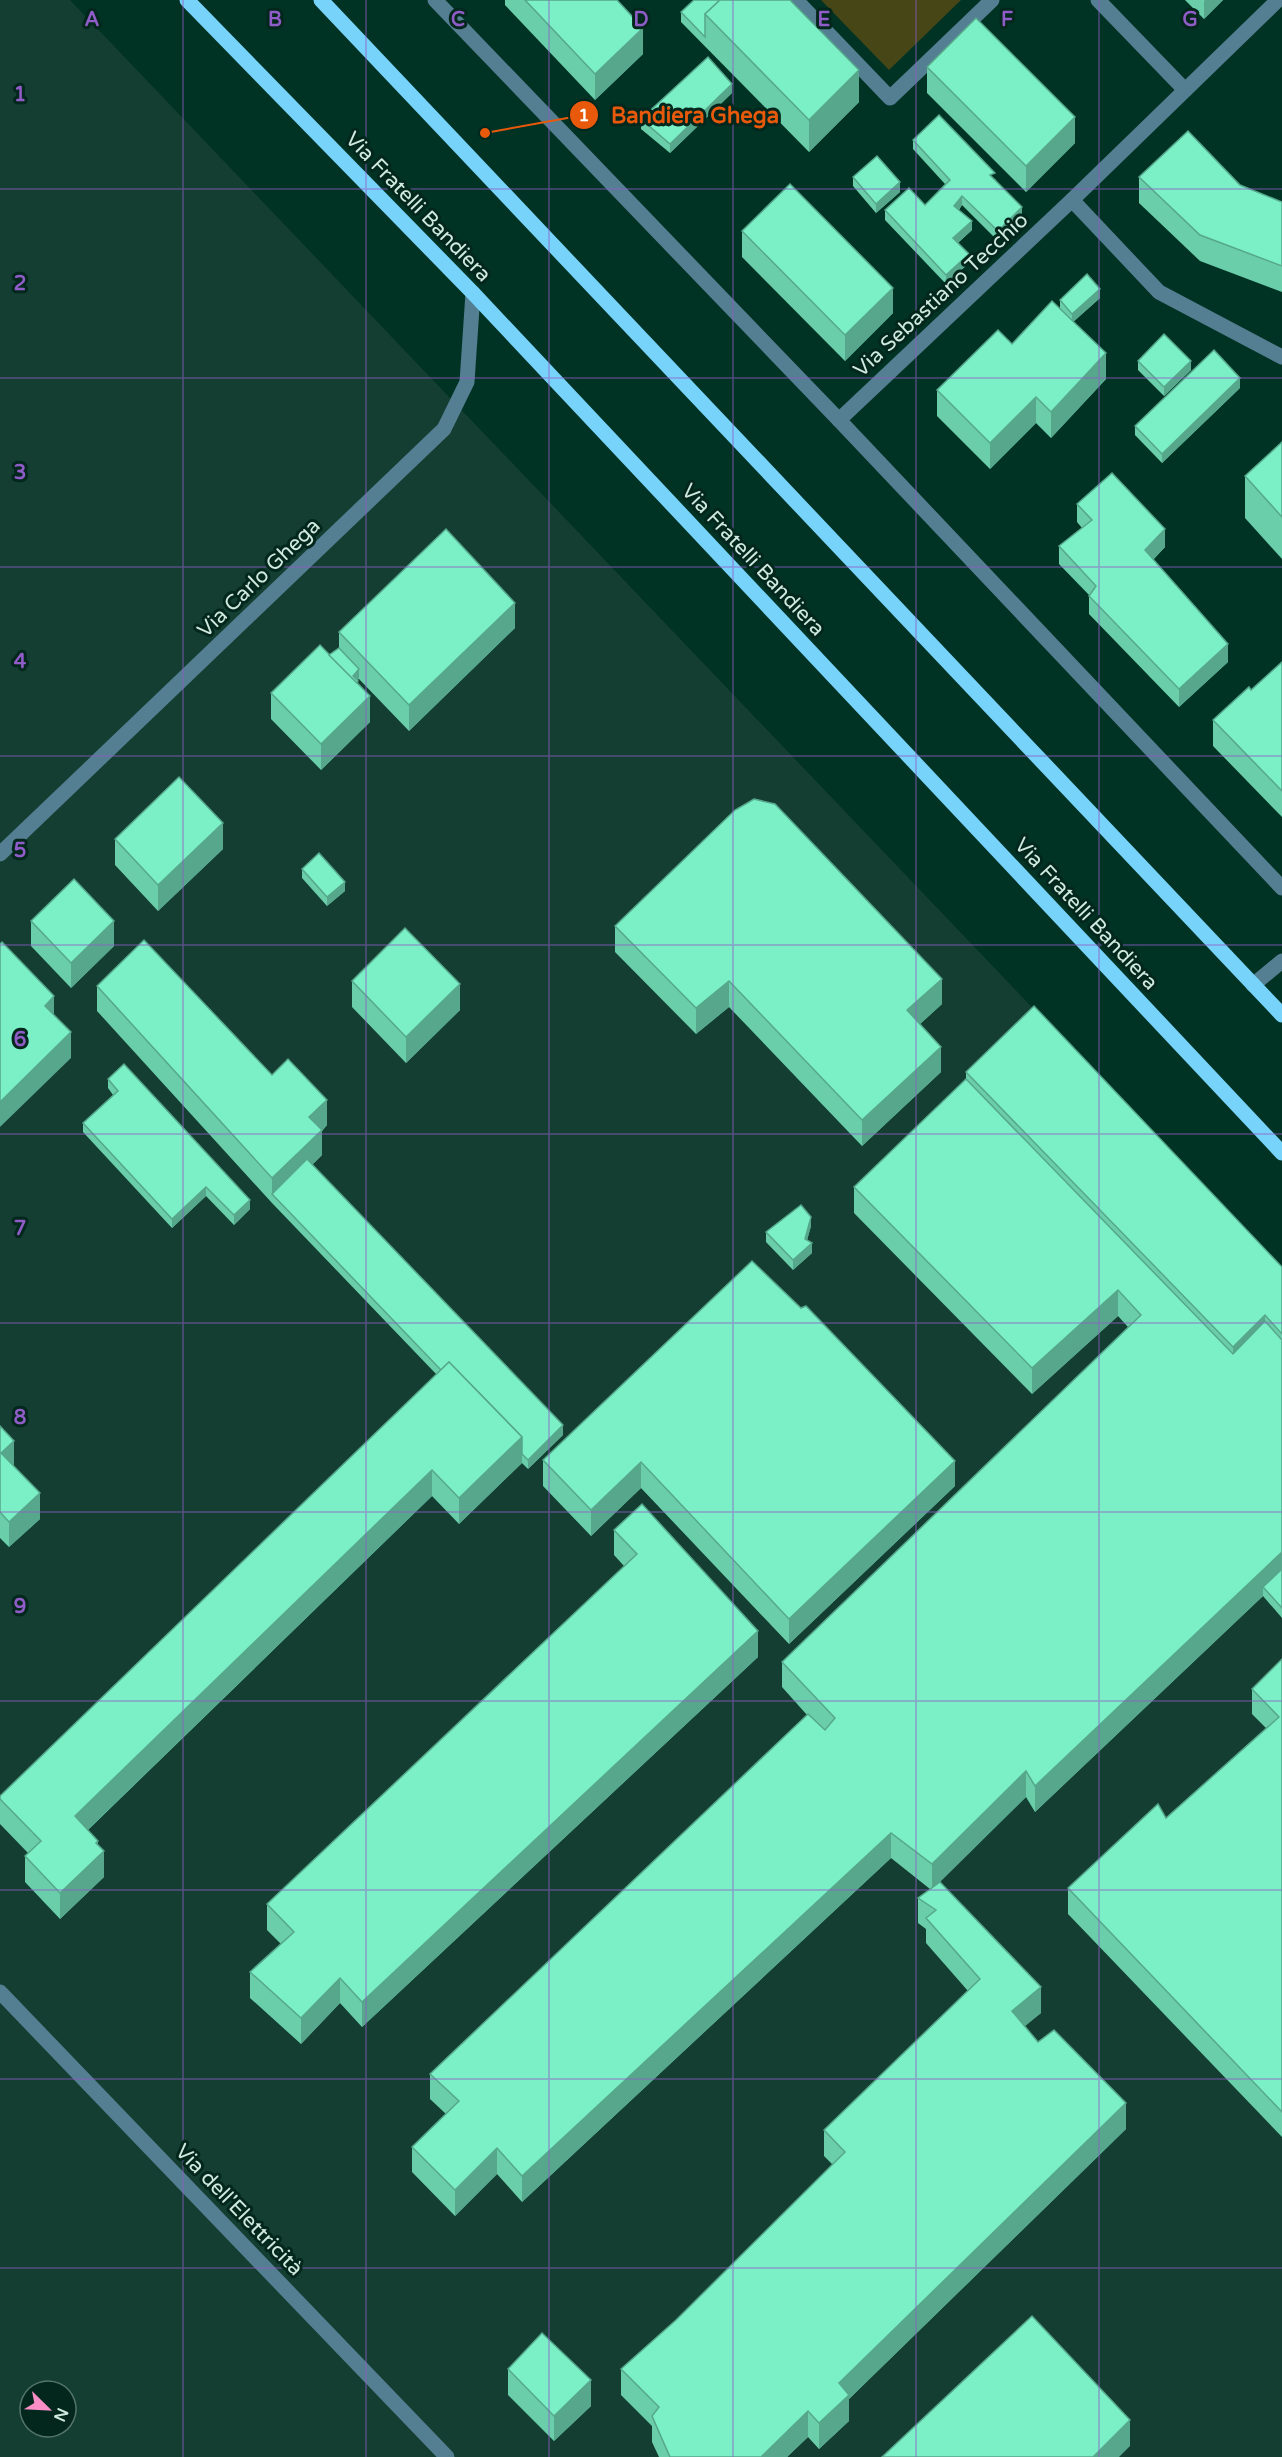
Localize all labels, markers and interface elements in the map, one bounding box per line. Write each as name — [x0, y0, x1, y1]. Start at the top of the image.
text: A — [85, 8, 100, 32]
text: B — [268, 8, 282, 32]
text: C — [451, 8, 465, 32]
text: D — [633, 8, 649, 32]
text: E — [818, 8, 831, 32]
text: F — [1001, 8, 1013, 32]
text: G — [1182, 8, 1198, 32]
text: 1 — [14, 83, 26, 107]
callout: Bandiera Ghega — [569, 95, 791, 135]
text: Bandiera Ghega — [611, 103, 779, 129]
text: 1 — [578, 104, 590, 126]
street label: Via Fratelli Bandiera — [340, 127, 496, 287]
street label: Via Sebastiano Tecchio — [849, 208, 1033, 382]
text: 2 — [14, 272, 26, 296]
text: 3 — [14, 461, 26, 485]
street label: Via Fratelli Bandiera — [676, 479, 830, 641]
street label: Via Carlo Ghega — [193, 513, 325, 643]
text: 4 — [14, 650, 27, 674]
street label: Via Fratelli Bandiera — [1009, 833, 1163, 995]
text: 5 — [14, 839, 26, 863]
text: 6 — [14, 1028, 26, 1052]
text: 7 — [14, 1217, 26, 1241]
text: 8 — [14, 1406, 26, 1430]
text: 9 — [14, 1595, 26, 1619]
street label: Via dell'Elettricità — [170, 2139, 308, 2281]
north arrow — [18, 2379, 78, 2439]
text: N — [49, 2405, 73, 2425]

